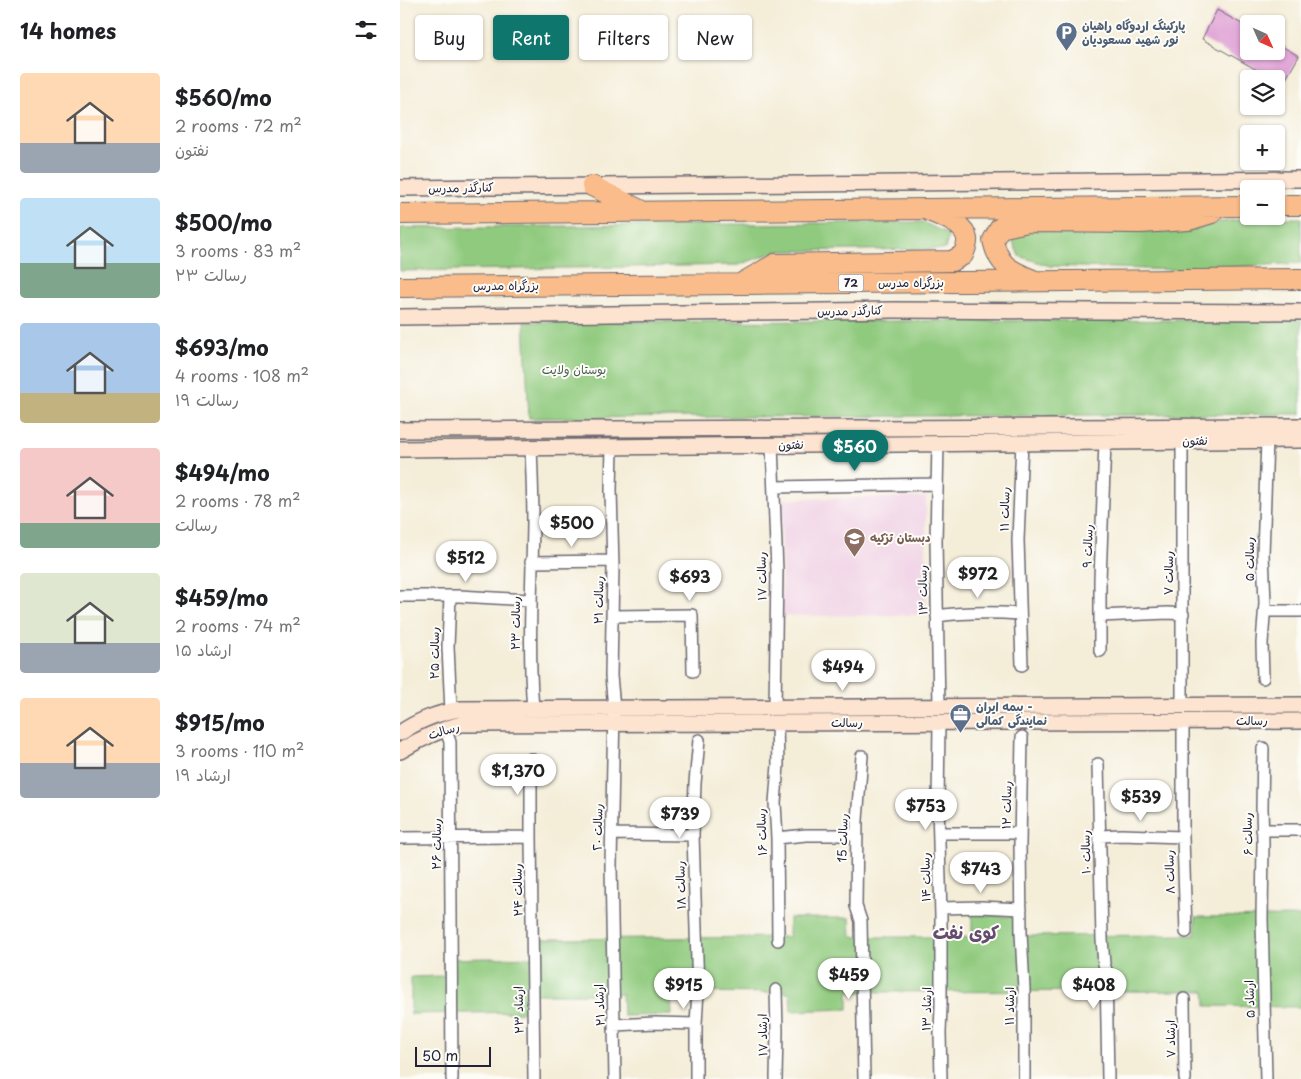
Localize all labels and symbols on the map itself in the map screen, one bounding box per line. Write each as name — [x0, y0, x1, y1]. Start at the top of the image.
north arrow — [1240, 15, 1285, 60]
place label: پارکینگ اردوگاه راهیان نور شهید مسعودیان — [1082, 16, 1186, 48]
parking icon: پارکینگ اردوگاه راهیان نور شهید مسعودیان — [1054, 21, 1078, 52]
street label: کنارگذر مدرس — [428, 177, 494, 197]
street label: بزرگراه مدرس — [878, 273, 944, 291]
road number: 72 — [838, 274, 864, 292]
street label: بزرگراه مدرس — [473, 276, 539, 294]
street label: کنارگذر مدرس — [817, 300, 883, 320]
park label: بوستان ولایت — [542, 360, 606, 378]
pin: $560 — [825, 430, 885, 472]
street label: نفتون — [1182, 431, 1208, 449]
street label: نفتون — [778, 435, 804, 453]
street label: رسالت ۱۱ — [995, 486, 1013, 532]
pin: $500 — [542, 506, 602, 548]
street label: رسالت ۹ — [1077, 524, 1097, 568]
school or university icon: دبستان تزکیه — [842, 526, 866, 557]
place label: دبستان تزکیه — [870, 528, 931, 546]
street label: رسالت ۵ — [1240, 537, 1258, 581]
pin: $512 — [436, 540, 496, 583]
street label: رسالت ۱۷ — [752, 551, 770, 601]
street label: رسالت ۷ — [1159, 551, 1177, 595]
pin: $972 — [948, 556, 1008, 599]
pin: $693 — [660, 560, 720, 602]
street label: رسالت ۱۳ — [913, 565, 931, 615]
street label: رسالت ۲۱ — [589, 576, 607, 624]
street label: رسالت ۲۳ — [506, 596, 524, 650]
street label: رسالت ۲۵ — [425, 627, 443, 679]
pin: $494 — [813, 650, 873, 692]
place label: بیمه ایران - نمایندگى کمالى — [976, 697, 1047, 729]
office icon: بیمه ایران - نمایندگى کمالى — [948, 702, 972, 733]
street label: رسالت — [1236, 711, 1268, 729]
street label: رسالت — [831, 713, 863, 731]
street label: رسالت — [426, 717, 462, 743]
pin: $1,370 — [477, 754, 559, 796]
pin: $539 — [1111, 780, 1171, 822]
street label: رسالت ۱۲ — [997, 781, 1015, 829]
pin: $753 — [896, 788, 956, 831]
pin: $739 — [650, 796, 710, 839]
street label: رسالت ٢٠ — [588, 803, 606, 851]
street label: رسالت ۱۶ — [751, 808, 771, 856]
street label: رسالت ۶ — [1238, 812, 1256, 856]
street label: رسالت 15 — [832, 813, 852, 863]
street label: رسالت ۲۶ — [427, 818, 445, 870]
street label: رسالت ۱۰ — [1076, 830, 1094, 874]
street label: رسالت ۸ — [1159, 849, 1179, 895]
street label: رسالت ۱۴ — [916, 852, 934, 902]
pin: $743 — [951, 852, 1011, 894]
street label: رسالت ۱۸ — [670, 860, 690, 910]
street label: رسالت ۲۴ — [508, 863, 526, 917]
district label: کوی نفت — [933, 918, 999, 945]
pin: $459 — [819, 958, 879, 1000]
pin: $915 — [654, 968, 714, 1010]
pin: $408 — [1064, 968, 1124, 1010]
street label: ارشاد ۵ — [1239, 980, 1259, 1018]
street label: ارشاد ۲۱ — [589, 984, 609, 1026]
street label: ارشاد ۲۳ — [509, 986, 527, 1034]
street label: ارشاد ۱۳ — [917, 987, 935, 1031]
street label: ارشاد ۱۱ — [1000, 987, 1018, 1025]
street label: ارشاد ۱۷ — [753, 1014, 771, 1056]
street label: ارشاد ۷ — [1161, 1020, 1179, 1058]
scale bar — [415, 1044, 491, 1067]

